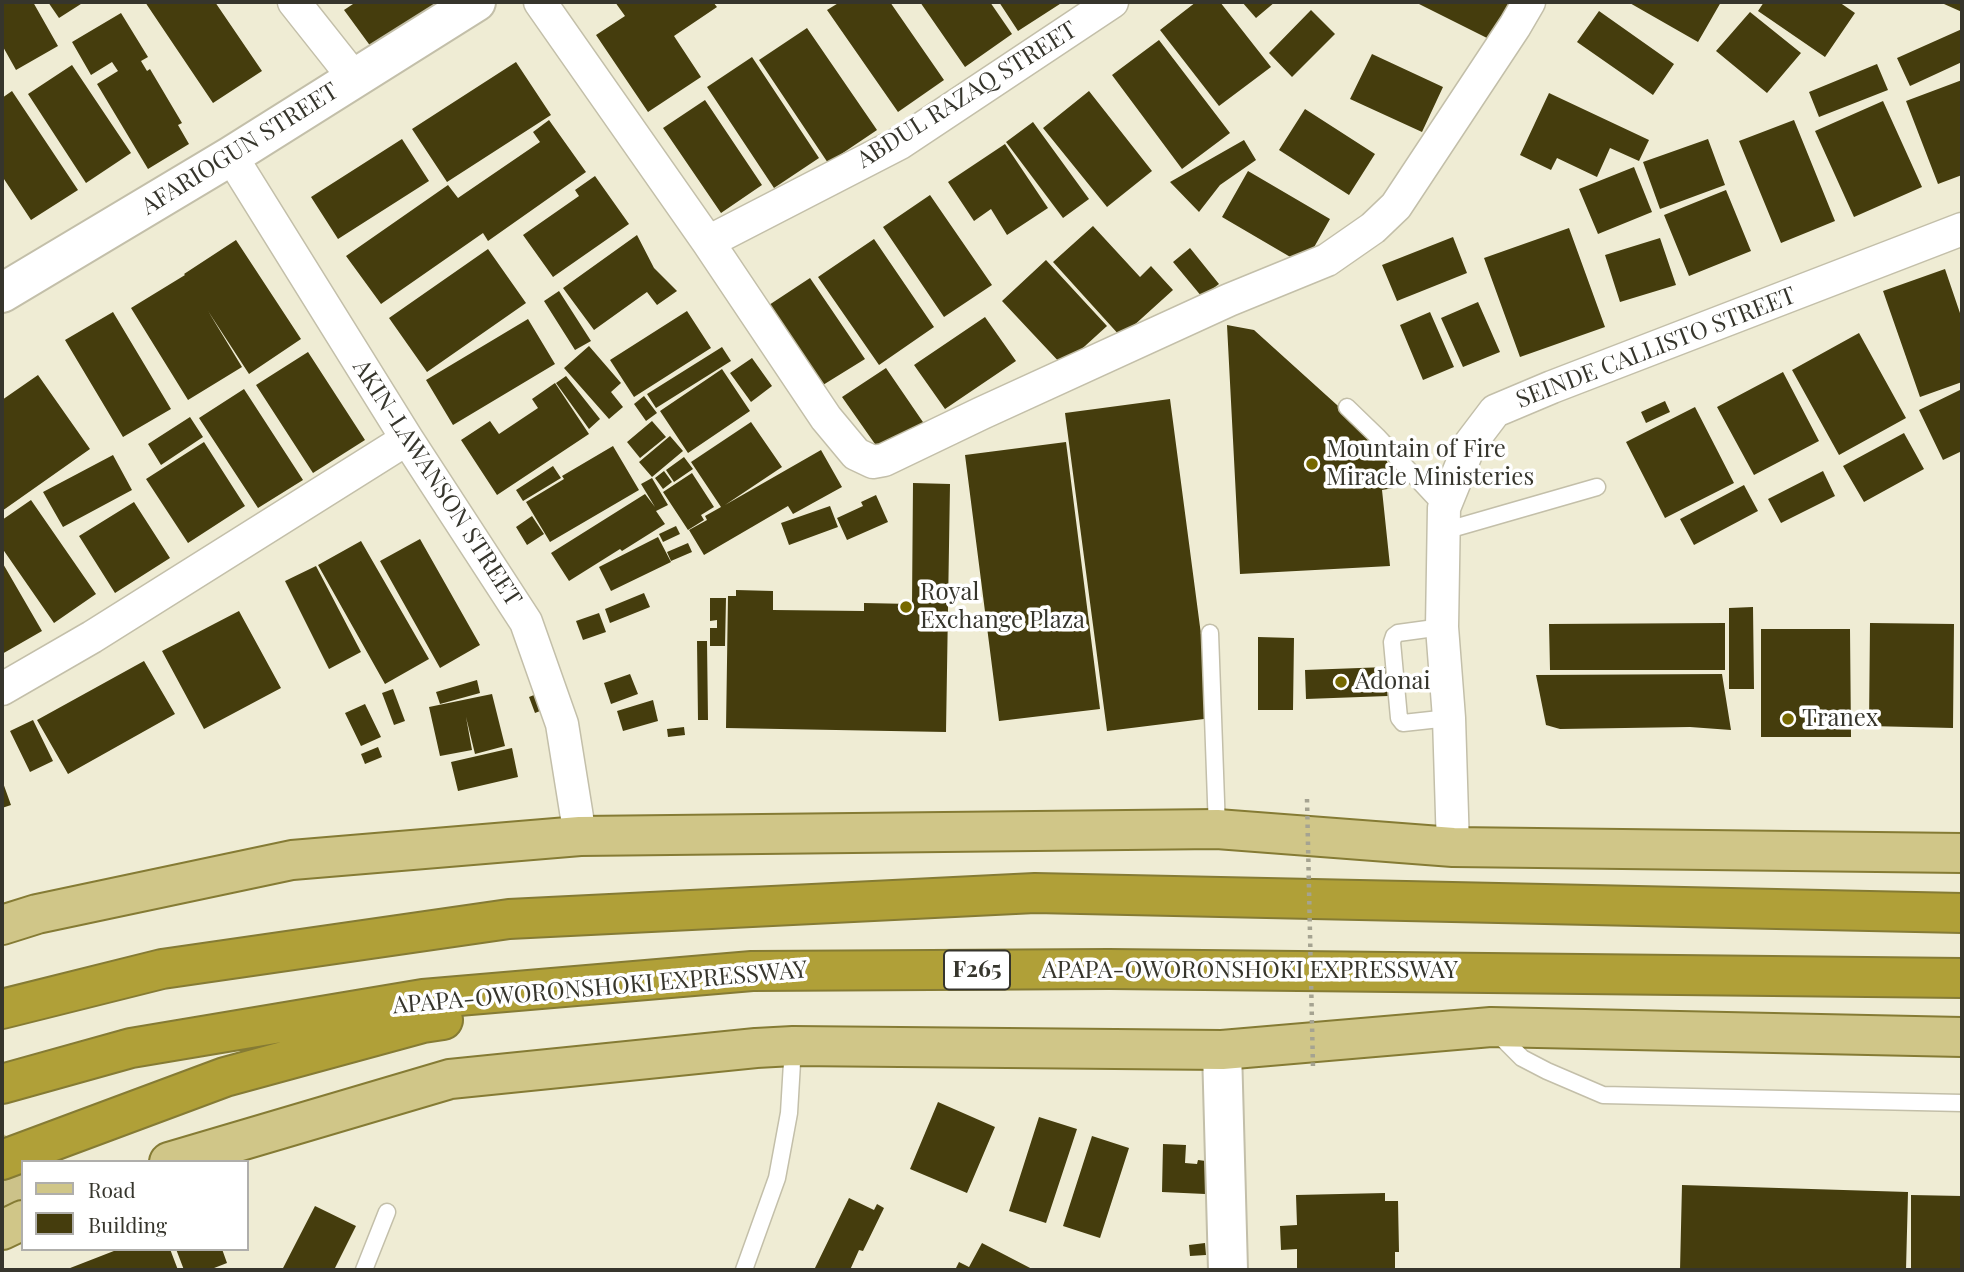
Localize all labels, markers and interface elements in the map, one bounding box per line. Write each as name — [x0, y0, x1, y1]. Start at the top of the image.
street label: ABDUL RAZAQ STREET — [852, 15, 1082, 175]
street label: AFARIOGUN STREET — [136, 77, 344, 221]
street label: SEINDE CALLISTO STREET — [1512, 281, 1800, 415]
street label: AKIN-LAWANSON STREET — [346, 354, 528, 612]
place label: Mountain of Fire Miracle Ministeries — [1326, 436, 1534, 492]
marker: Mountain of Fire Miracle Ministeries — [1304, 456, 1320, 472]
place label: Royal Exchange Plaza — [920, 579, 1085, 635]
marker: Royal Exchange Plaza — [898, 599, 914, 615]
place label: Adonai — [1355, 668, 1431, 696]
marker: Adonai — [1333, 674, 1349, 690]
place label: Tranex — [1802, 705, 1878, 733]
marker: Tranex — [1780, 711, 1796, 727]
road number: F265 — [944, 951, 1010, 990]
street label: APAPA-OWORONSHOKI EXPRESSWAY — [392, 956, 808, 1020]
street label: APAPA-OWORONSHOKI EXPRESSWAY — [1042, 957, 1458, 985]
legend — [21, 1160, 248, 1251]
text: Road — [88, 1175, 136, 1203]
text: Building — [88, 1210, 167, 1238]

